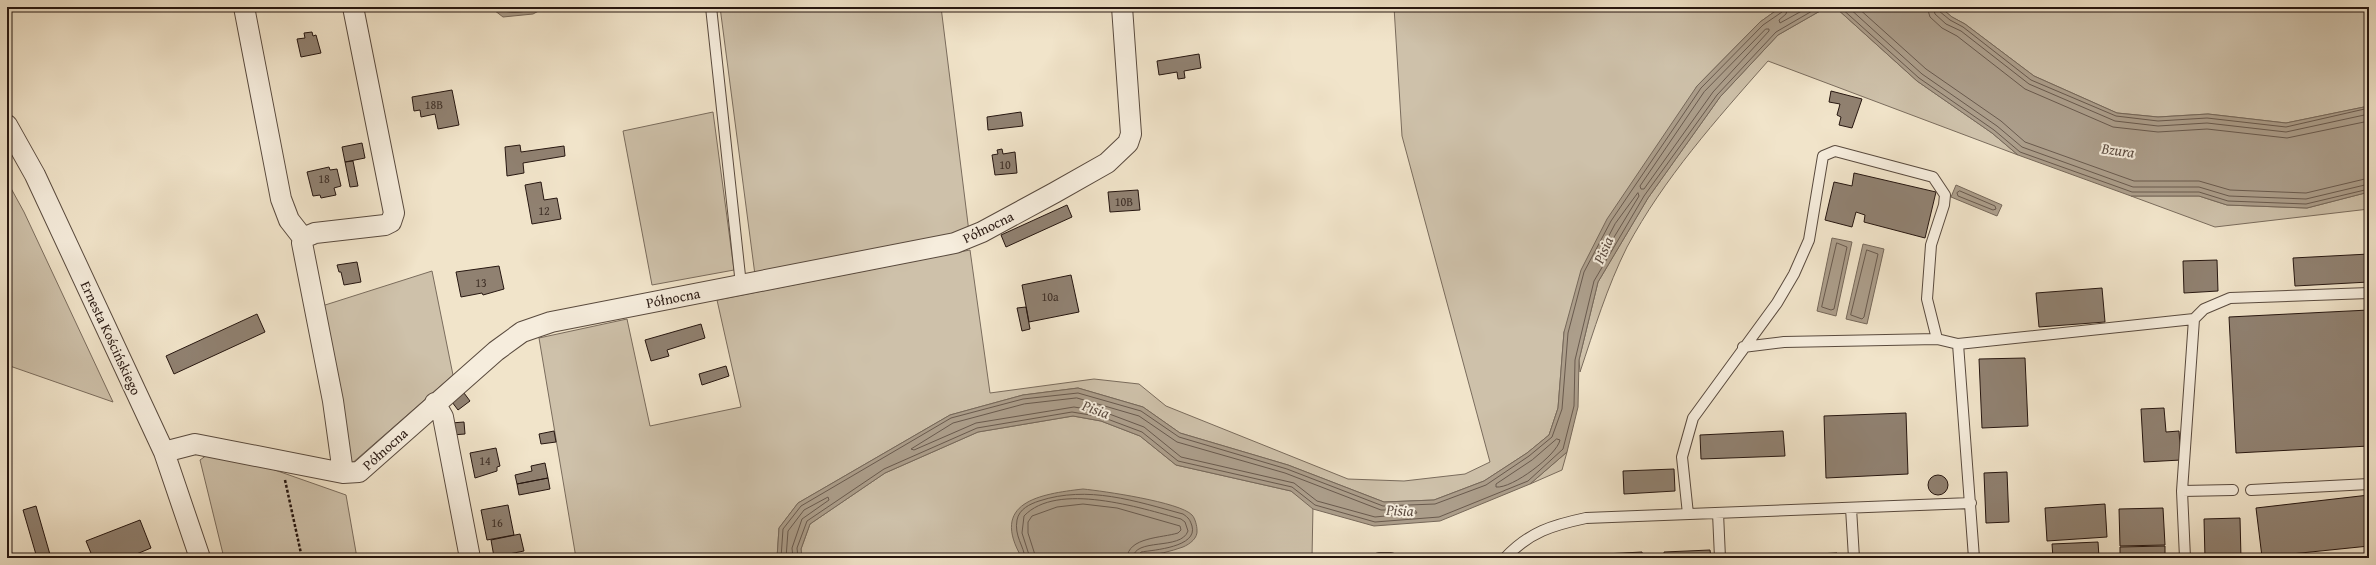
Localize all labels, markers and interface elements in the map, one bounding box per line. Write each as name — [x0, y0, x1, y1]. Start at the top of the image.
house number: 18B — [425, 96, 443, 113]
water label: Bzura — [2099, 137, 2136, 163]
house number: 10 — [999, 156, 1011, 173]
house number: 18 — [318, 170, 330, 187]
house number: 10B — [1115, 193, 1133, 210]
house number: 12 — [538, 202, 550, 219]
street label: Północna — [959, 206, 1017, 248]
water label: Pisia — [1587, 233, 1618, 268]
house number: 13 — [475, 274, 487, 291]
street label: Ernesta Kościńskiego — [76, 278, 146, 398]
street label: Północna — [644, 283, 702, 313]
house number: 10a — [1041, 288, 1059, 305]
water label: Pisia — [1079, 394, 1112, 424]
street label: Północna — [358, 423, 412, 475]
house number: 14 — [479, 452, 491, 469]
water label: Pisia — [1385, 499, 1414, 521]
house number: 16 — [491, 514, 503, 531]

